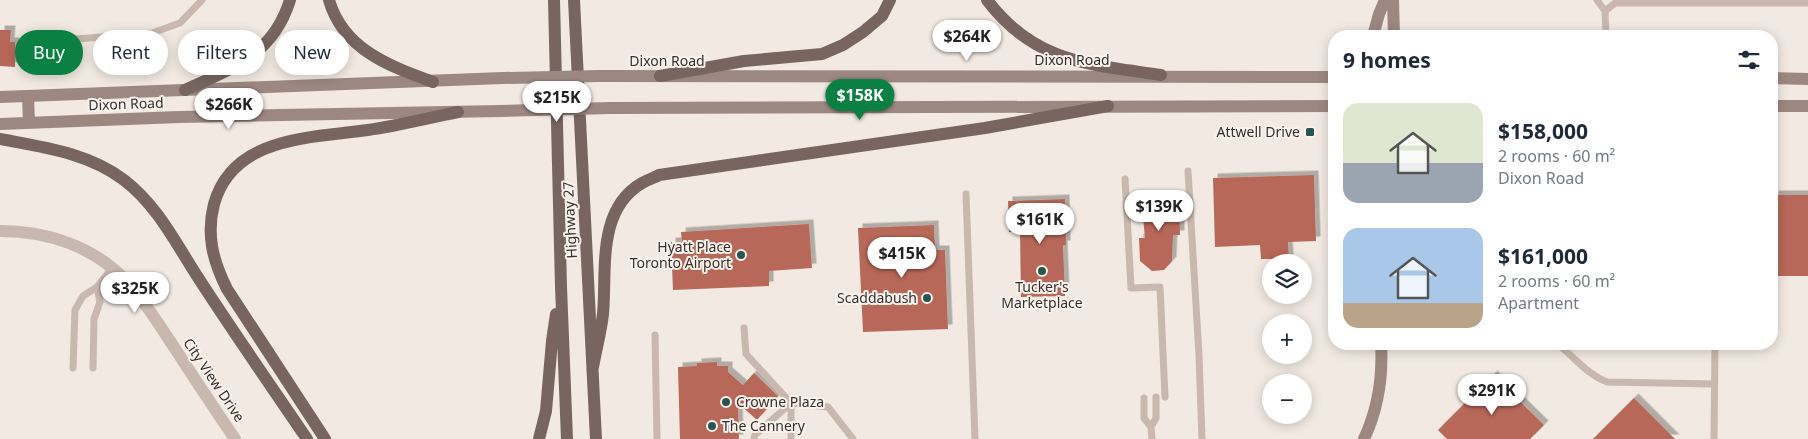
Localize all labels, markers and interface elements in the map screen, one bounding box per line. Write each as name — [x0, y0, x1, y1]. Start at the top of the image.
pin: $264K — [932, 20, 1002, 62]
text: $264K — [943, 25, 991, 47]
chip: Buy — [15, 30, 83, 75]
chip: Rent — [93, 30, 168, 75]
chip: Filters — [178, 30, 265, 75]
chip: New — [275, 30, 349, 75]
text: 9 homes — [1343, 46, 1431, 74]
icon: filters — [1735, 46, 1763, 74]
street label: Dixon Road — [1034, 50, 1110, 69]
street label: Dixon Road — [629, 51, 705, 70]
pin: $158K — [825, 78, 895, 121]
pin: $215K — [522, 80, 592, 123]
text: $158K — [836, 84, 884, 106]
text: $215K — [533, 86, 581, 108]
pin: $266K — [194, 88, 264, 130]
street label: Dixon Road — [88, 93, 164, 114]
text: $266K — [205, 93, 253, 115]
text: $158,000 — [1498, 117, 1588, 145]
place label: Attwell Drive — [1217, 122, 1300, 141]
icon: home — [1383, 123, 1443, 183]
marker: Attwell Drive — [1304, 126, 1316, 138]
text: 2 rooms · 60 m² — [1498, 145, 1615, 167]
text: Dixon Road — [1498, 167, 1584, 189]
street label: Highway 27 — [558, 181, 581, 259]
pin: $139K — [1124, 190, 1194, 232]
text: $139K — [1135, 195, 1183, 217]
pin: $161K — [1005, 202, 1075, 245]
text: $161K — [1016, 208, 1064, 230]
pin: $415K — [867, 236, 937, 279]
place label: Hyatt Place Toronto Airport — [630, 237, 731, 272]
text: $415K — [878, 242, 926, 264]
text: $161,000 — [1498, 242, 1588, 270]
icon: home — [1383, 248, 1443, 308]
marker: Hyatt Place Toronto Airport — [735, 249, 747, 261]
map controls — [1262, 254, 1312, 424]
button: layers — [1262, 254, 1312, 304]
marker: Tucker's Marketplace — [1036, 265, 1048, 277]
text: 2 rooms · 60 m² — [1498, 270, 1615, 292]
pin: $325K — [100, 272, 170, 314]
text: $325K — [111, 277, 159, 299]
place label: Tucker's Marketplace — [1001, 277, 1083, 312]
place label: Scaddabush — [837, 288, 917, 307]
marker: Scaddabush — [921, 292, 933, 304]
text: Apartment — [1498, 292, 1579, 314]
button: + — [1262, 314, 1312, 364]
street label: City View Drive — [179, 334, 250, 425]
button: − — [1262, 374, 1312, 424]
pin: $291K — [1457, 374, 1527, 416]
text: $291K — [1468, 379, 1516, 401]
place label: Crowne Plaza — [736, 392, 824, 411]
marker: Crowne Plaza — [720, 396, 732, 408]
place label: The Cannery — [722, 416, 806, 435]
marker: The Cannery — [706, 420, 718, 432]

